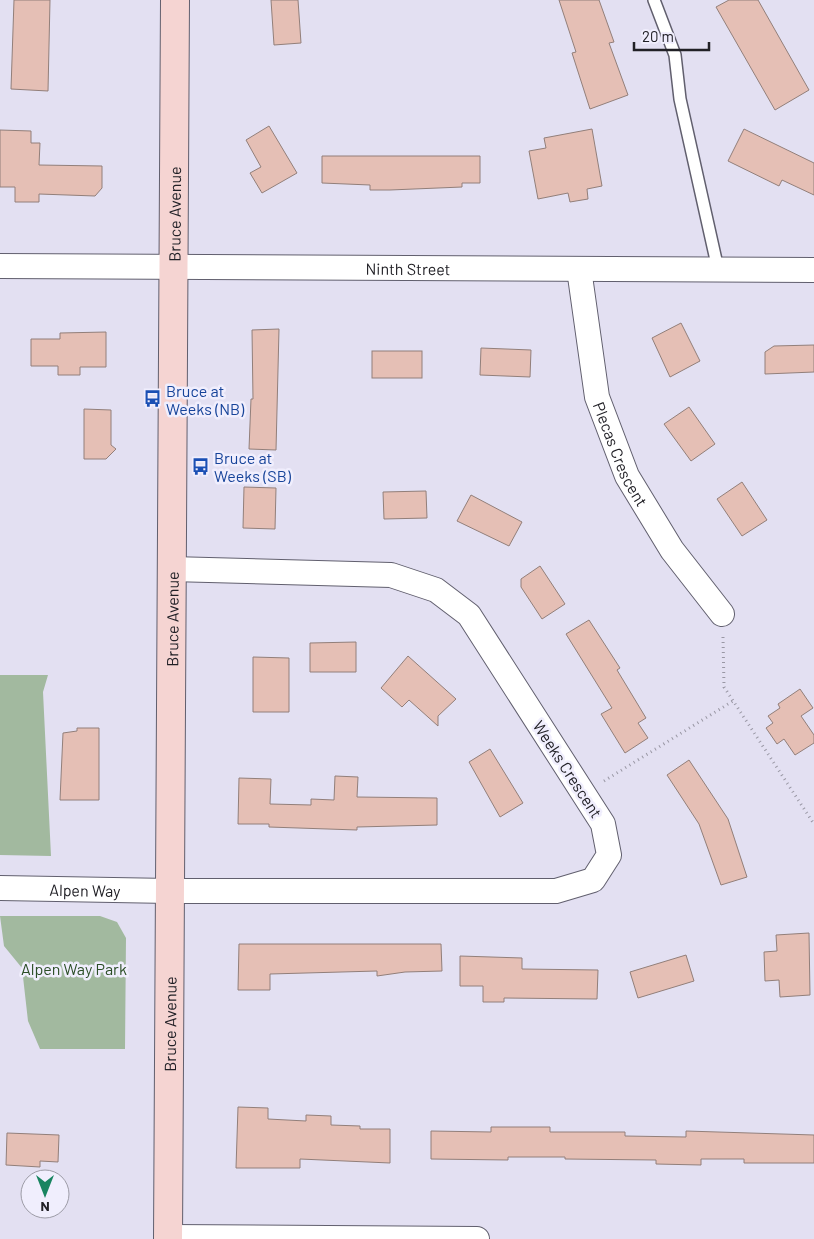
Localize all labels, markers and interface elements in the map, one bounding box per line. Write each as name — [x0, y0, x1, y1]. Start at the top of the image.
scale bar — [634, 20, 709, 52]
text: 20 m — [642, 27, 674, 45]
street label: Bruce Avenue — [164, 166, 184, 262]
street label: Ninth Street — [365, 258, 451, 278]
place label: Bruce at Weeks (NB) — [166, 381, 245, 418]
bus stop icon: Bruce at Weeks (NB) — [142, 389, 162, 409]
street label: Plecas Crescent — [590, 399, 652, 509]
place label: Bruce at Weeks (SB) — [214, 448, 292, 485]
bus stop icon: Bruce at Weeks (SB) — [190, 456, 210, 476]
street label: Bruce Avenue — [162, 571, 181, 667]
street label: Weeks Crescent — [530, 717, 606, 821]
street label: Alpen Way — [49, 879, 121, 900]
park label: Alpen Way Park — [21, 959, 127, 978]
street label: Bruce Avenue — [159, 976, 179, 1072]
north arrow — [20, 1169, 70, 1219]
text: N — [40, 1199, 50, 1216]

